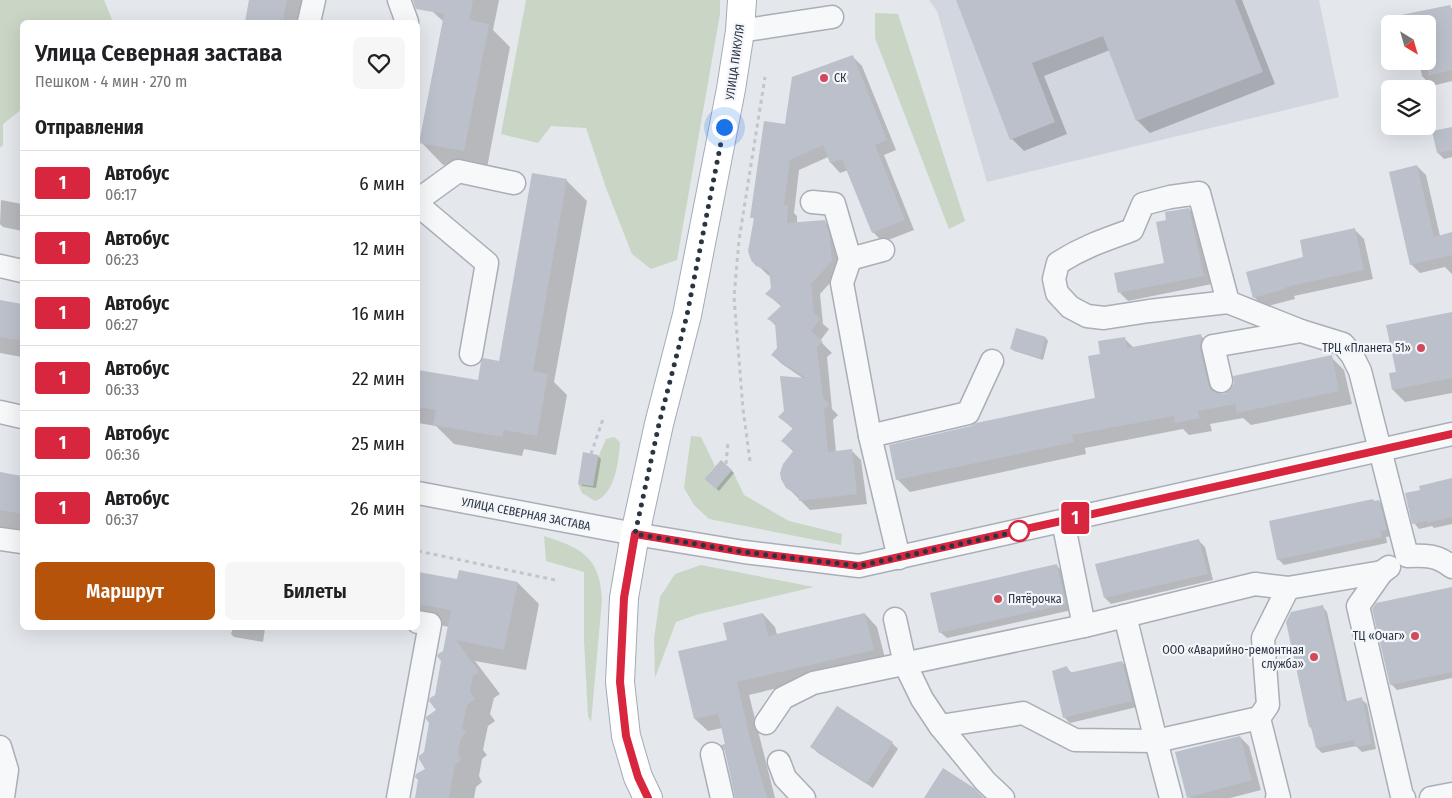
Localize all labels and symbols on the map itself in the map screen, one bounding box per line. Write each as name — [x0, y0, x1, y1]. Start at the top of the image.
north arrow — [1381, 15, 1436, 70]
street label: УЛИЦА ПИКУЛЯ — [723, 23, 747, 102]
place label: СК — [834, 71, 847, 85]
marker: СК — [818, 72, 830, 84]
your location — [712, 115, 737, 140]
place label: ТРЦ «Планета 51» — [1322, 341, 1411, 355]
marker: ТРЦ «Планета 51» — [1415, 342, 1427, 354]
street label: УЛИЦА СЕВЕРНАЯ ЗАСТАВА — [459, 494, 592, 534]
line badge: 1 — [1059, 502, 1091, 534]
unlabelled marker — [1008, 520, 1030, 542]
place label: Пятёрочка — [1008, 592, 1062, 606]
marker: Пятёрочка — [992, 593, 1004, 605]
place label: ТЦ «Очаг» — [1353, 629, 1405, 643]
marker: ТЦ «Очаг» — [1409, 630, 1421, 642]
place label: ООО «Аварийно-ремонтная служба» — [1162, 643, 1304, 671]
marker: ООО «Аварийно-ремонтная служба» — [1308, 651, 1320, 663]

